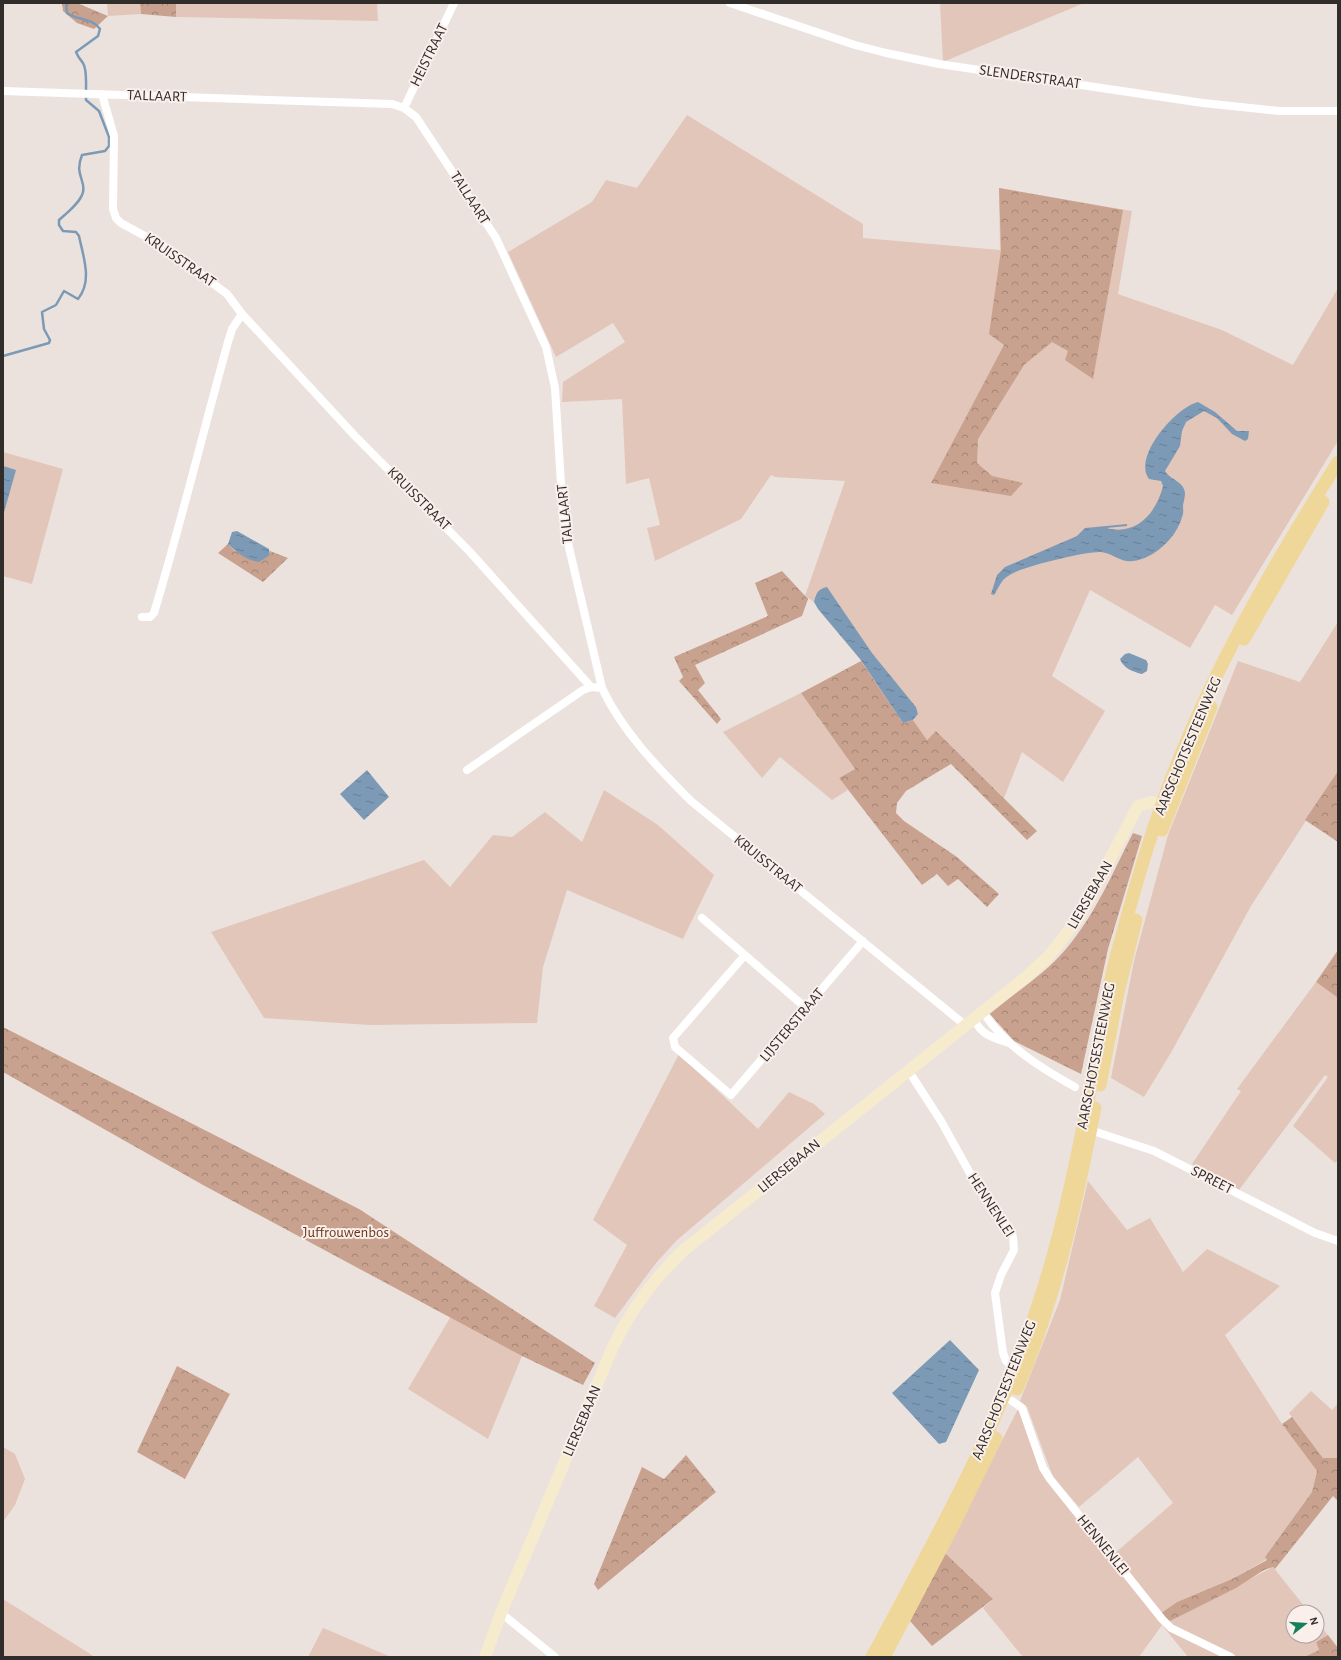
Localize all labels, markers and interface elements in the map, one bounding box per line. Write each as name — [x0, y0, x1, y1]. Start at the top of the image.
street label: HEISTRAAT — [407, 21, 451, 89]
street label: SLENDERSTRAAT — [978, 62, 1082, 92]
street label: TALLAART — [127, 87, 188, 105]
street label: TALLAART — [447, 169, 493, 228]
street label: KRUISSTRAAT — [142, 230, 219, 290]
street label: KRUISSTRAAT — [384, 464, 454, 534]
street label: TALLAART — [554, 483, 576, 545]
street label: AARSCHOTSESTEENWEG — [1152, 675, 1224, 817]
street label: KRUISSTRAAT — [731, 832, 806, 896]
street label: LIERSEBAAN — [1065, 858, 1115, 932]
street label: AARSCHOTSESTEENWEG — [1074, 981, 1118, 1131]
street label: LIJSTERSTRAAT — [757, 985, 827, 1065]
street label: LIERSEBAAN — [755, 1136, 823, 1196]
street label: SPREET — [1189, 1163, 1236, 1197]
street label: HENNENLEI — [965, 1170, 1017, 1240]
park label: Juffrouwenbos — [303, 1225, 389, 1240]
street label: AARSCHOTSESTEENWEG — [969, 1318, 1039, 1462]
street label: LIERSEBAAN — [560, 1383, 604, 1459]
street label: HENNENLEI — [1074, 1512, 1132, 1578]
north arrow — [1285, 1604, 1325, 1644]
text: N — [1308, 1616, 1320, 1626]

